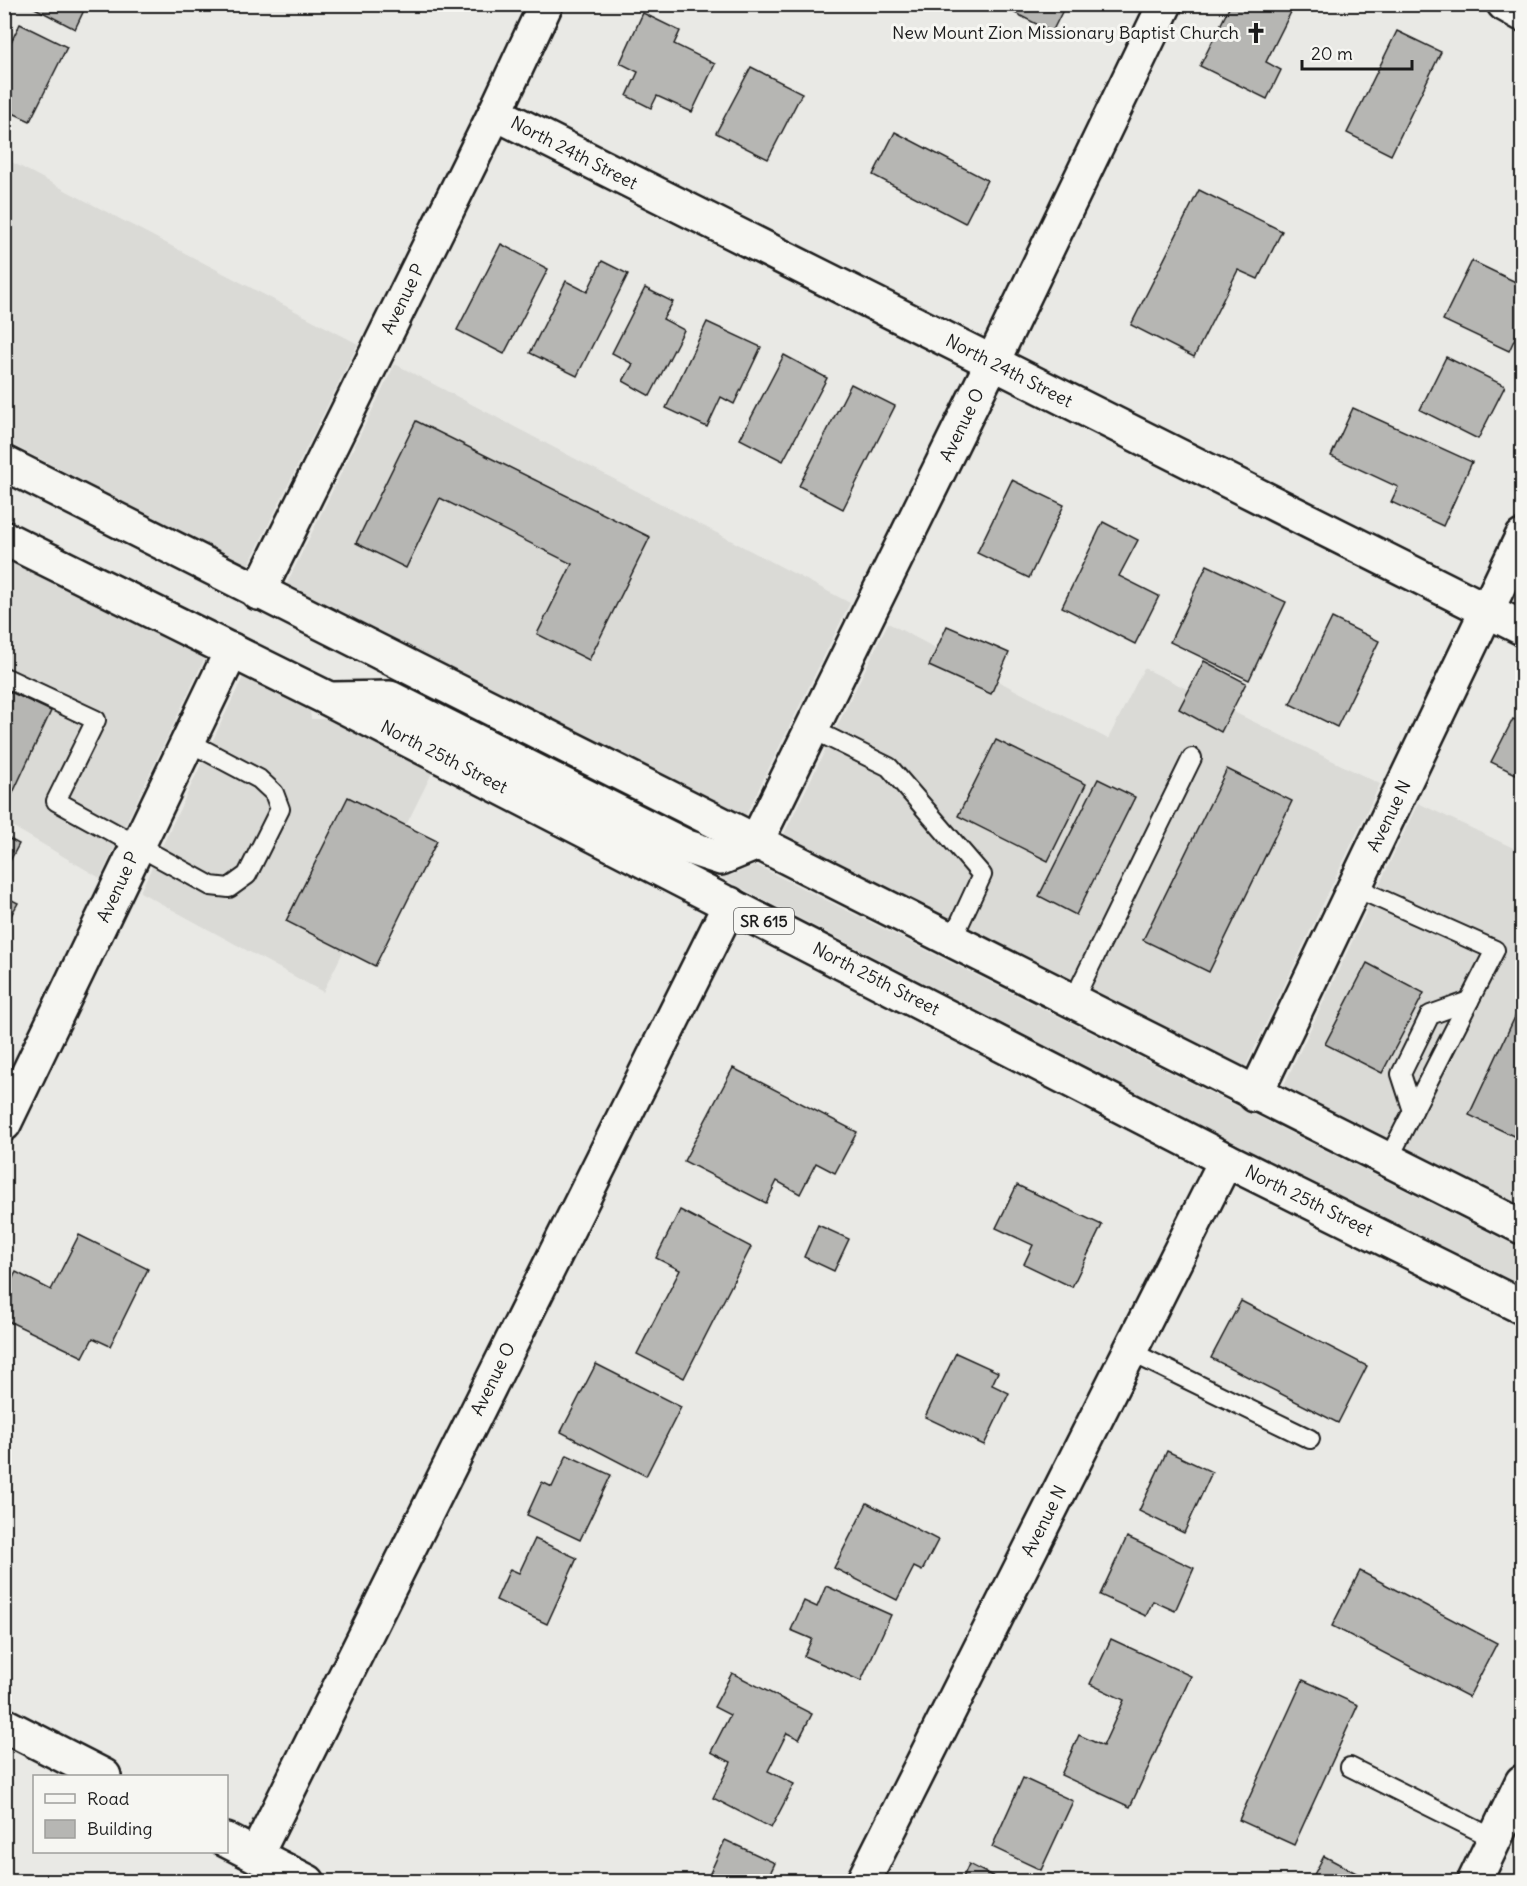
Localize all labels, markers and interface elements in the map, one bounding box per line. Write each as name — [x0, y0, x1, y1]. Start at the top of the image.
place label: New Mount Zion Missionary Baptist Church — [892, 21, 1239, 44]
church icon: New Mount Zion Missionary Baptist Church — [1244, 21, 1268, 45]
scale bar — [1302, 33, 1412, 71]
text: 20 m — [1311, 42, 1353, 65]
street label: North 24th Street — [507, 111, 641, 194]
street label: Avenue P — [376, 260, 429, 338]
street label: North 24th Street — [942, 329, 1076, 412]
street label: Avenue O — [934, 384, 989, 465]
street label: North 25th Street — [377, 715, 512, 798]
street label: Avenue N — [1361, 776, 1416, 855]
street label: Avenue P — [91, 848, 144, 926]
road number: SR 615 — [734, 908, 794, 934]
street label: North 25th Street — [809, 937, 944, 1020]
street label: North 25th Street — [1242, 1160, 1377, 1241]
street label: Avenue O — [465, 1338, 520, 1419]
street label: Avenue N — [1016, 1481, 1071, 1560]
legend — [33, 1775, 228, 1853]
text: Road — [87, 1787, 130, 1810]
text: Building — [87, 1817, 152, 1840]

